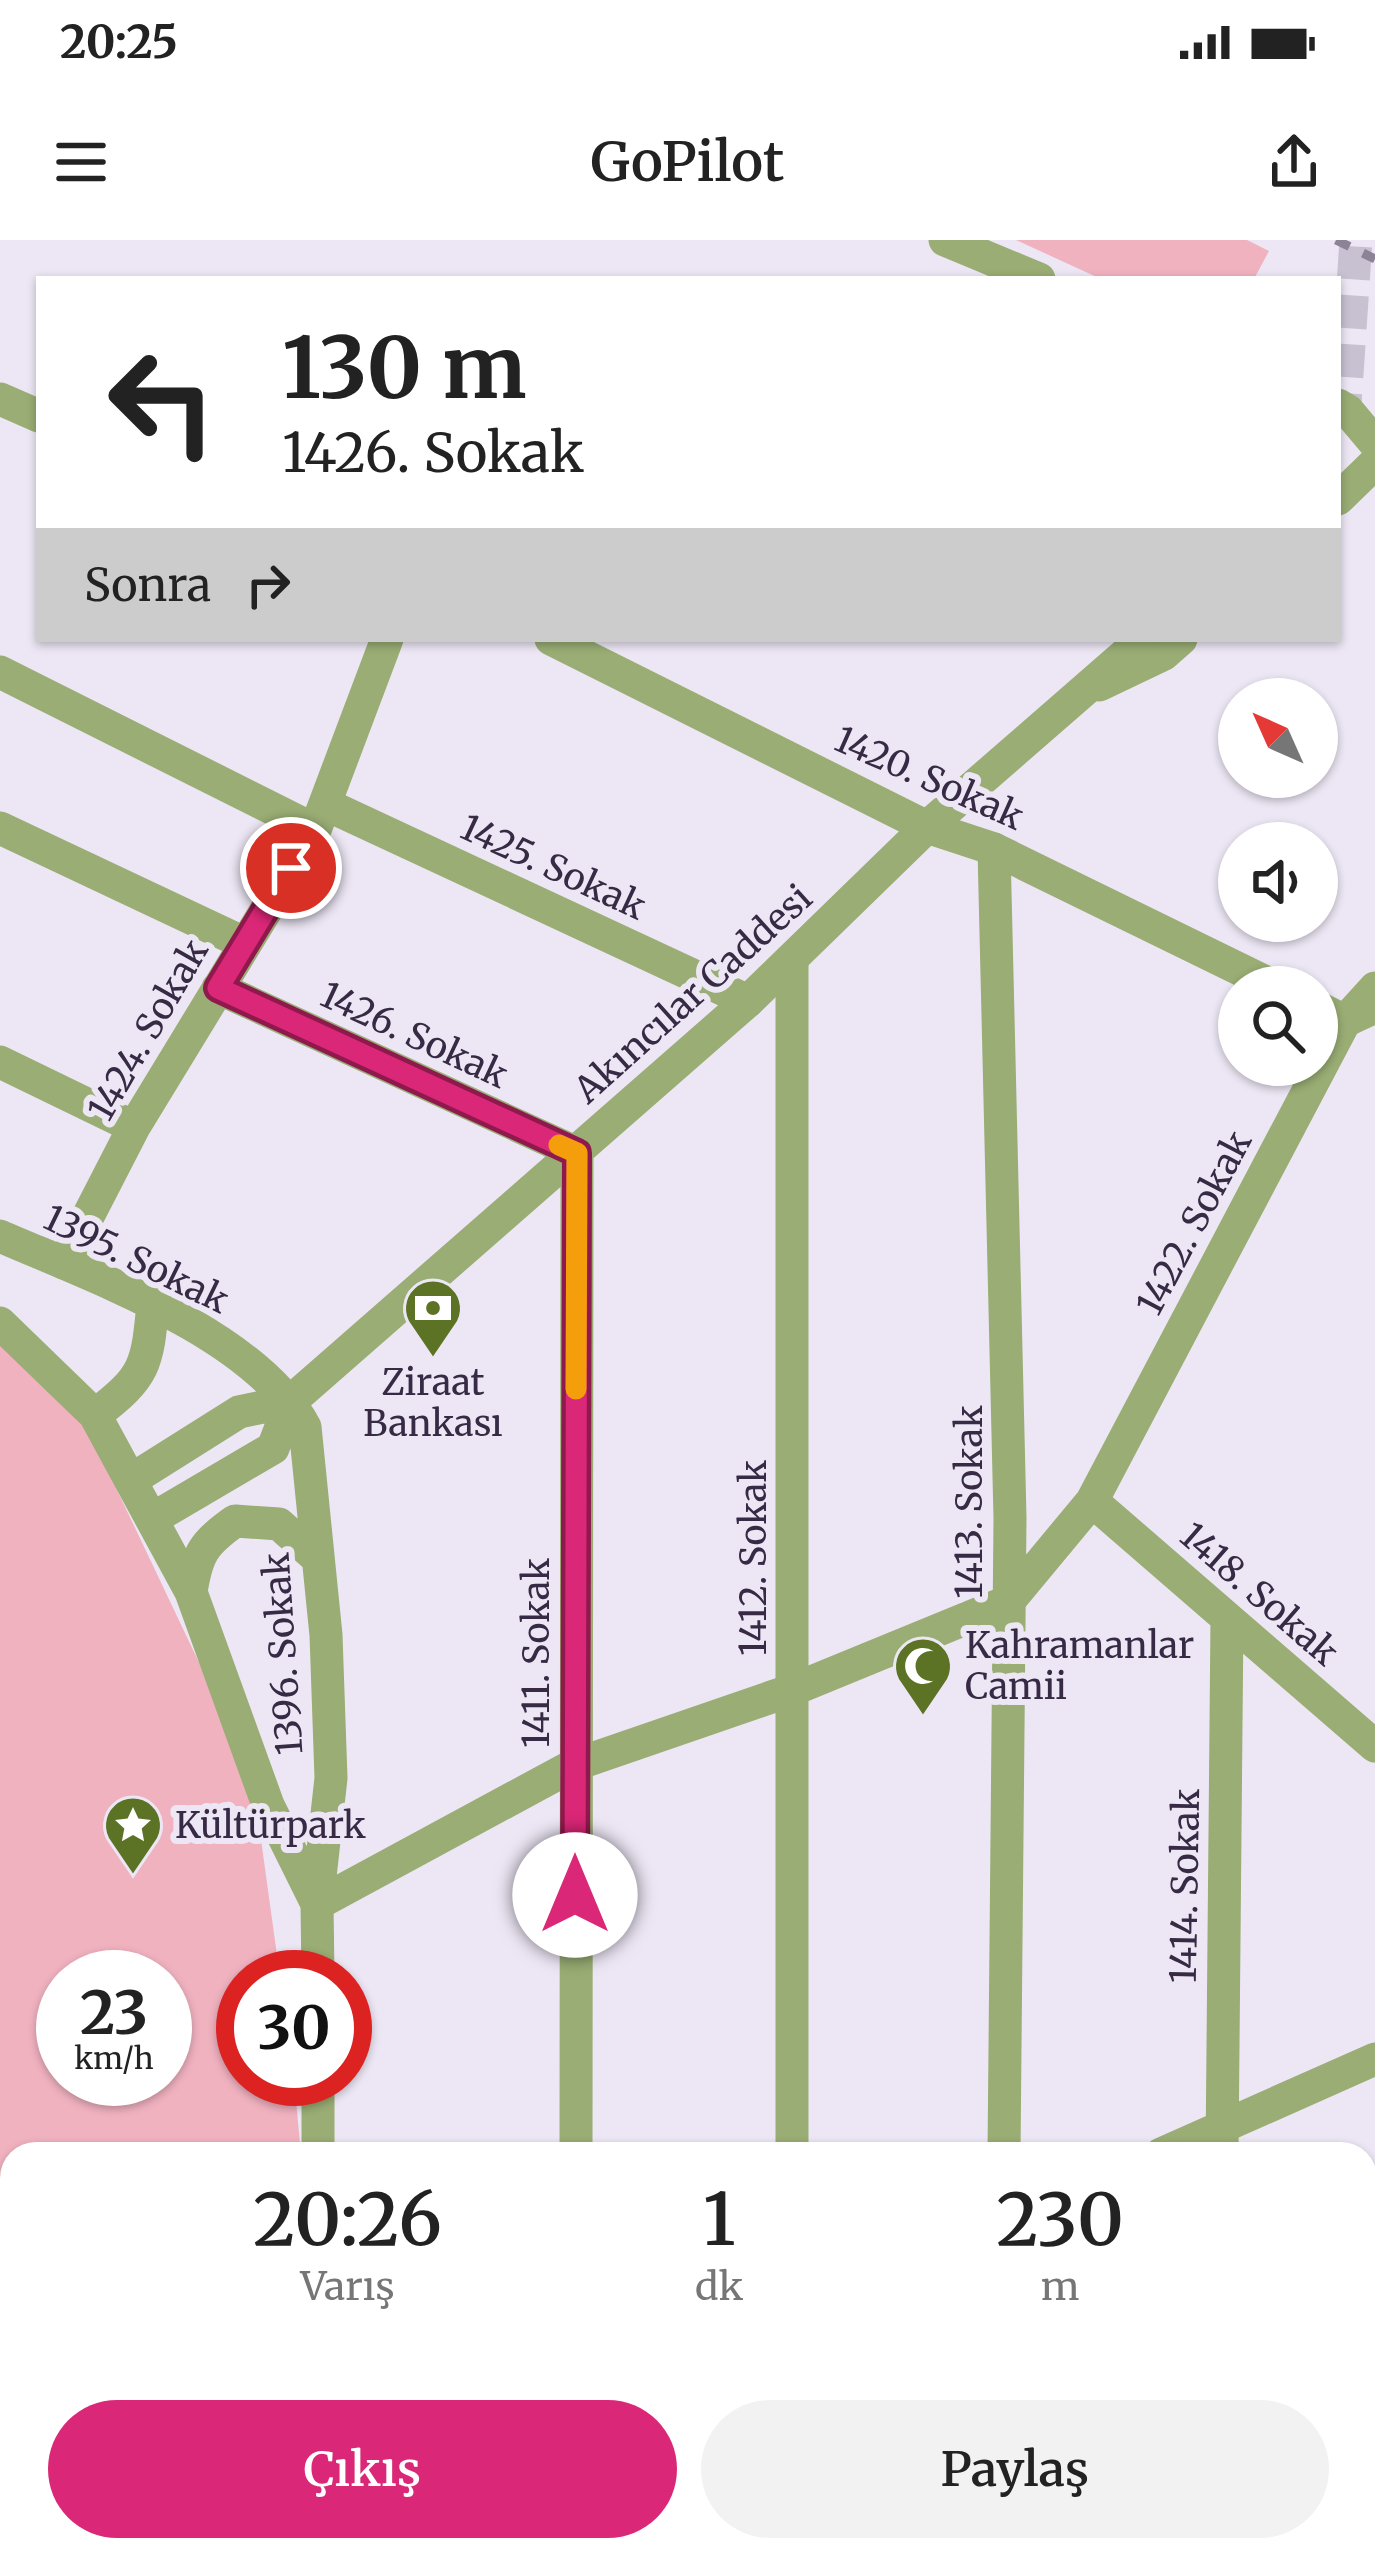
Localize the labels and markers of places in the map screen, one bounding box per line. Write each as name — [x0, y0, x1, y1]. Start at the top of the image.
pin — [240, 817, 342, 919]
bank icon: Ziraat Bankası — [402, 1277, 464, 1359]
place label: Ziraat Bankası — [363, 1360, 503, 1446]
place label: Kahramanlar Camii — [965, 1623, 1194, 1709]
mosque icon: Kahramanlar Camii — [892, 1635, 954, 1717]
place icon: Kültürpark — [102, 1794, 164, 1876]
place label: Kültürpark — [175, 1803, 366, 1848]

